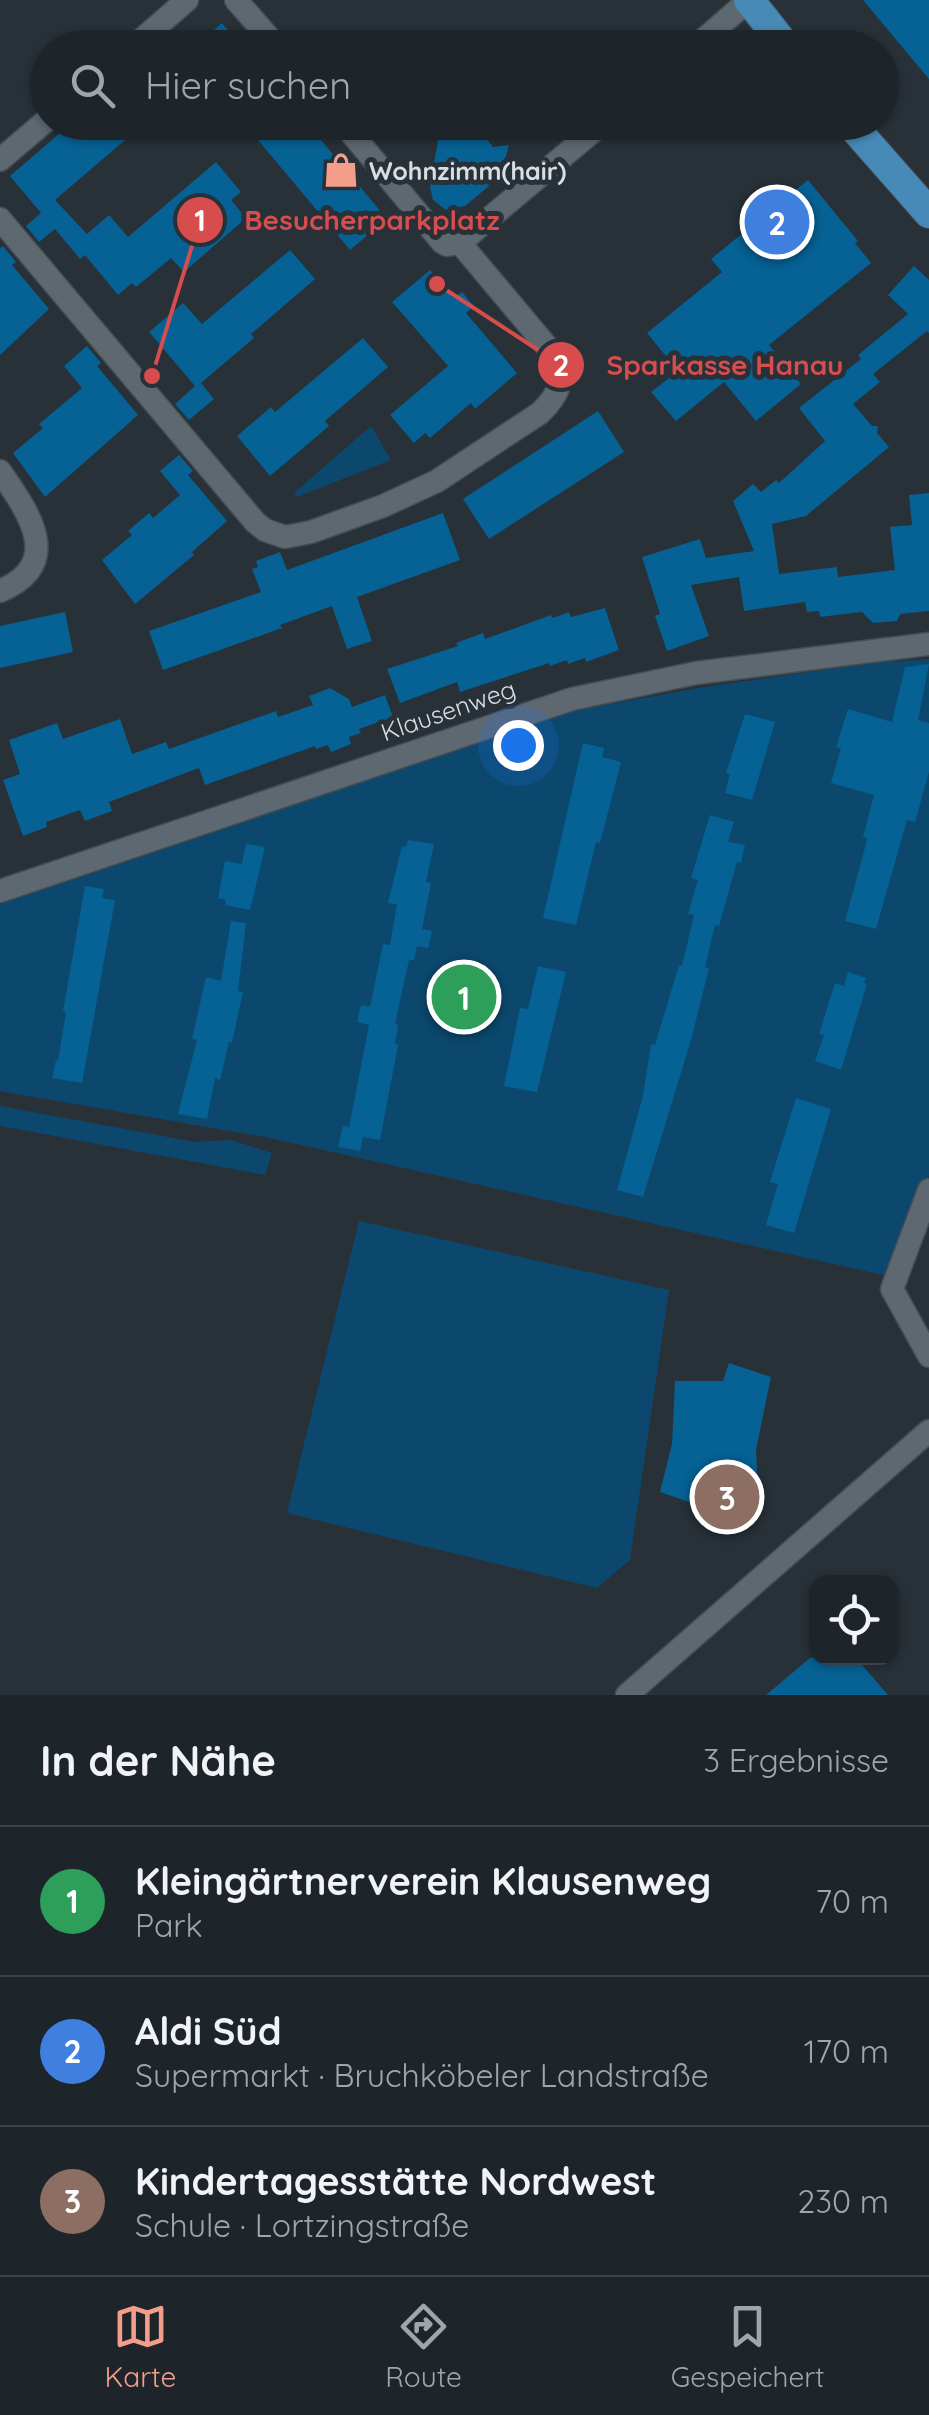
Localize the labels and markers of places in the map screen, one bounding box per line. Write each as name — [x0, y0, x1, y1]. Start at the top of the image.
shop icon: Wohnzimm(hair) — [322, 151, 360, 189]
place label: Wohnzimm(hair) — [369, 155, 566, 186]
pin: 2 — [744, 184, 810, 260]
callout: Besucherparkplatz — [175, 191, 520, 249]
callout: Sparkasse Hanau — [536, 336, 863, 394]
pin: 1 — [432, 960, 496, 1034]
pin: 3 — [694, 1460, 760, 1534]

